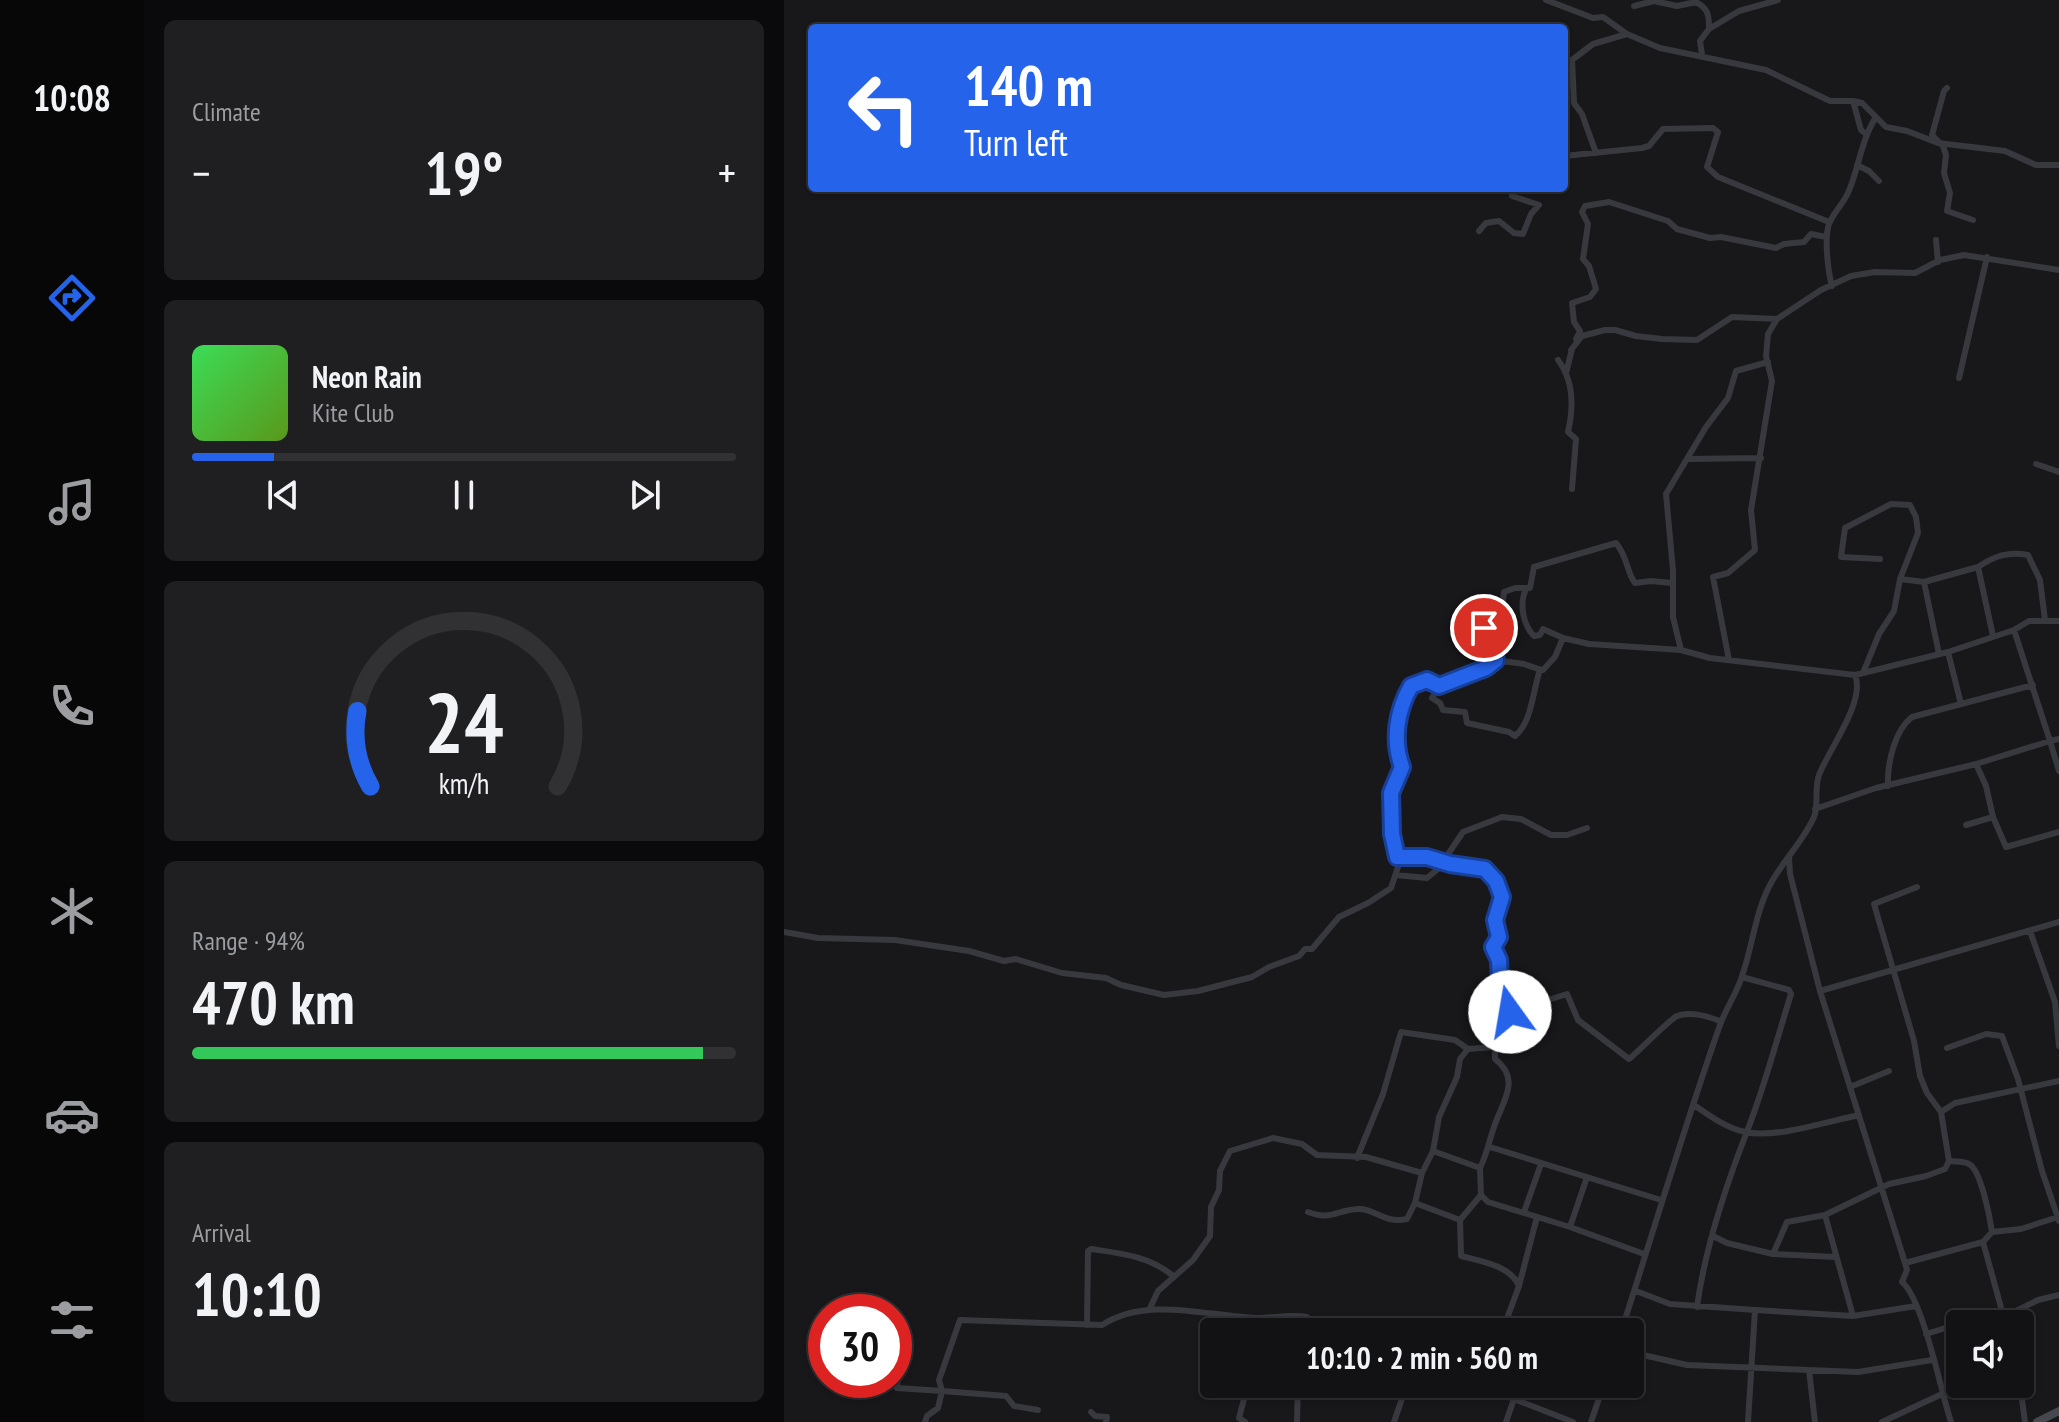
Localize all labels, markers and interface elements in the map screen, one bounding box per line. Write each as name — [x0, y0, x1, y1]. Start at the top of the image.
text: 140 m — [964, 49, 1093, 121]
icon: left — [832, 56, 936, 160]
text: 10:08 — [33, 74, 111, 121]
text: Climate — [192, 95, 261, 128]
text: Turn left — [964, 119, 1068, 166]
text: 19° — [424, 134, 504, 212]
text: − — [192, 144, 210, 201]
text: + — [718, 144, 736, 201]
icon: directions — [44, 270, 100, 326]
text: Neon Rain — [312, 357, 422, 396]
text: Kite Club — [312, 396, 394, 429]
icon: previous — [261, 473, 305, 517]
icon: pause — [442, 473, 486, 517]
icon: next — [623, 473, 667, 517]
icon: music — [44, 474, 100, 530]
pin — [1450, 594, 1518, 662]
icon: arrive — [1462, 606, 1506, 650]
text: 24 — [424, 668, 504, 776]
icon: phone — [44, 678, 100, 734]
text: km/h — [439, 765, 489, 802]
icon: climate — [44, 883, 100, 939]
text: Range · 94% — [192, 924, 305, 957]
text: 470 km — [192, 963, 355, 1041]
position arrow — [1468, 970, 1552, 1054]
icon: car — [44, 1087, 100, 1143]
text: Arrival — [192, 1216, 251, 1249]
text: 10:10 — [192, 1255, 322, 1333]
icon: filters — [44, 1292, 100, 1348]
speed limit sign: 30 — [808, 1294, 912, 1398]
map controls — [1946, 1310, 2034, 1398]
button: sound — [1946, 1310, 2034, 1398]
text: 10:10 · 2 min · 560 m — [1306, 1338, 1538, 1377]

